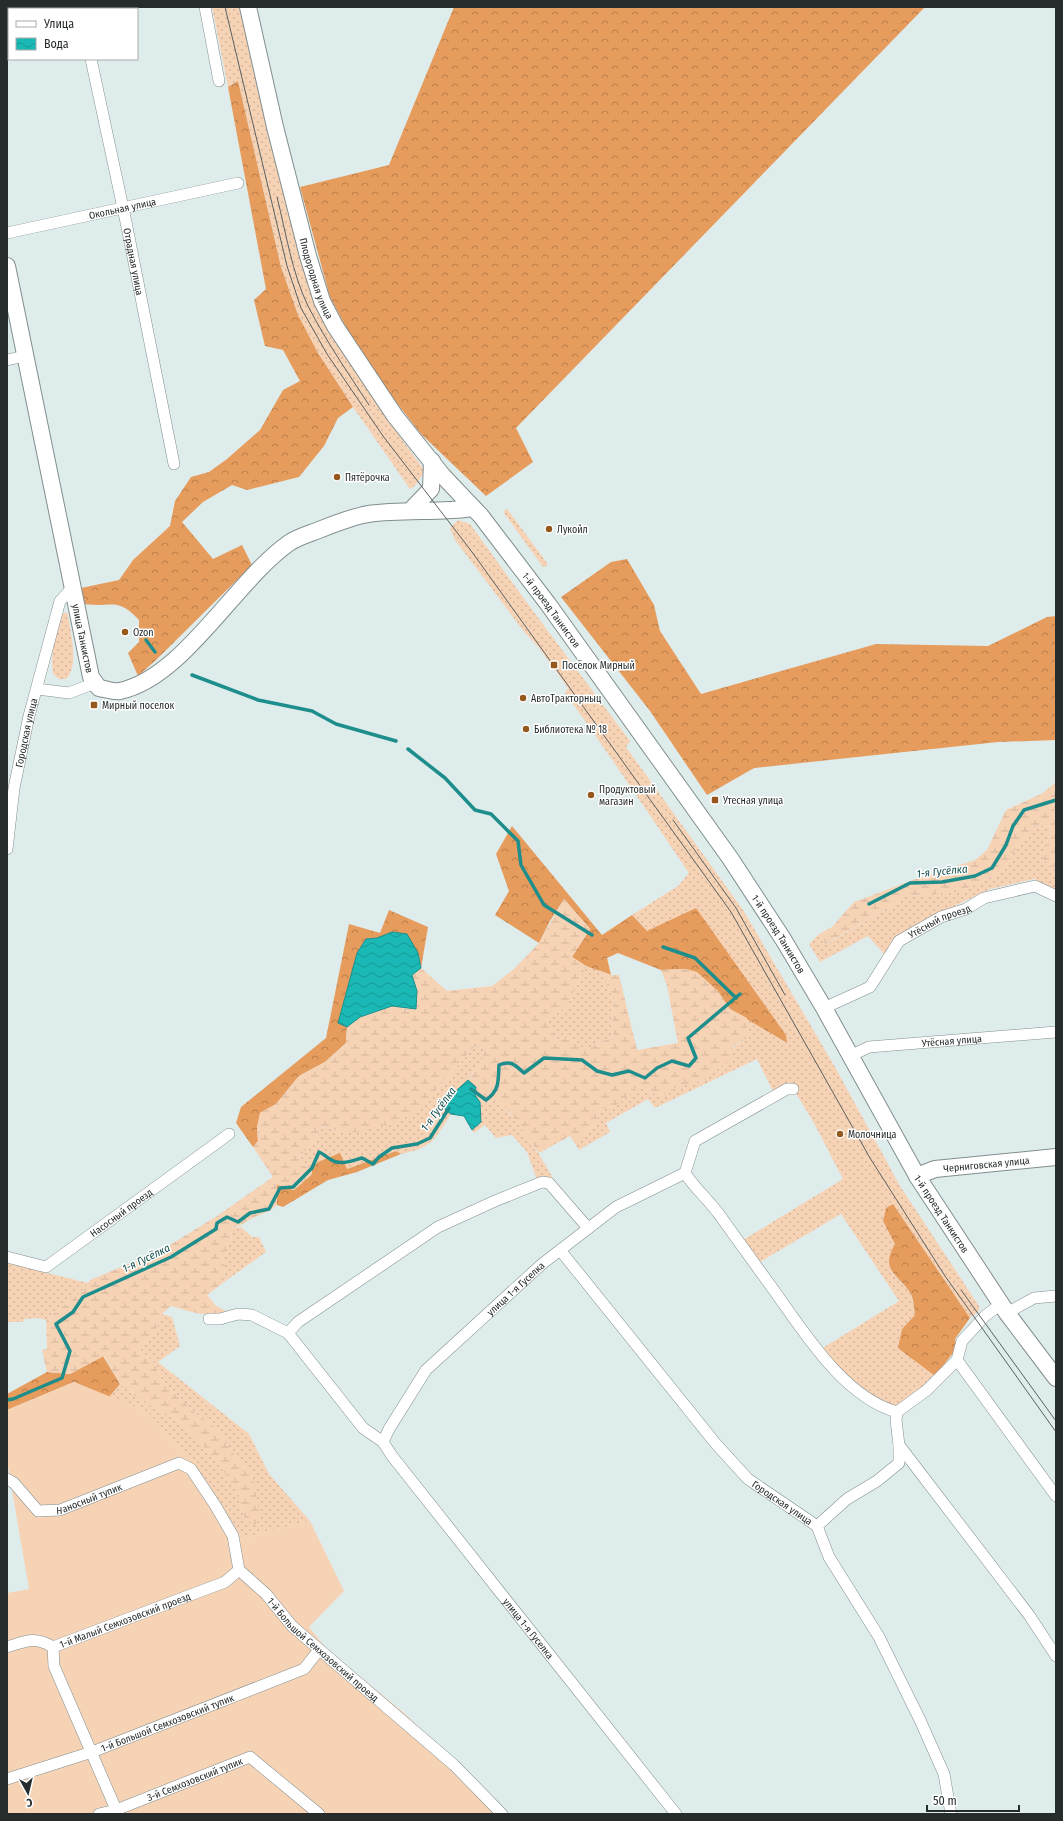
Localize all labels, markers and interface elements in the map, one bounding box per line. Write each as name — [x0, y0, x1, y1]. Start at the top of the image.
legend — [8, 8, 138, 60]
text: Улица — [43, 17, 74, 31]
text: Вода — [44, 37, 69, 51]
street label: Окольная улица — [88, 196, 157, 222]
street label: Отрадная улица — [120, 227, 145, 296]
street label: Плодородная улица — [297, 237, 335, 321]
marker: Пятёрочка — [332, 472, 342, 482]
place label: Пятёрочка — [345, 472, 390, 484]
marker: Лукойл — [544, 524, 554, 534]
place label: Лукойл — [557, 524, 588, 536]
street label: 1-й проезд Танкистов — [519, 570, 582, 650]
street label: улица Танкистов — [69, 603, 95, 674]
marker: Ozon — [120, 627, 130, 637]
place label: Ozon — [133, 627, 154, 639]
marker: Посёлок Мирный — [549, 660, 559, 670]
place label: Посёлок Мирный — [562, 660, 635, 672]
marker: АвтоТракторныц — [518, 693, 528, 703]
place label: АвтоТракторныц — [531, 693, 602, 705]
street label: Городская улица — [13, 697, 41, 769]
marker: Мирный поселок — [89, 700, 99, 710]
place label: Мирный поселок — [102, 700, 174, 712]
marker: Библиотека № 18 — [521, 724, 531, 734]
place label: Библиотека № 18 — [534, 724, 607, 736]
place label: Продуктовый магазин — [599, 784, 656, 808]
marker: Продуктовый магазин — [586, 790, 596, 800]
marker: Утесная улица — [710, 795, 720, 805]
place label: Утесная улица — [722, 795, 783, 807]
water label: 1-я Гусёлка — [916, 862, 969, 881]
street label: 1-й проезд Танкистов — [749, 893, 807, 976]
street label: Утёсный проезд — [906, 903, 973, 942]
street label: Утёсная улица — [920, 1033, 982, 1050]
water label: 1-я Гусёлка — [418, 1084, 459, 1134]
marker: Молочница — [835, 1129, 845, 1139]
place label: Молочница — [848, 1129, 897, 1141]
street label: Черниговская улица — [943, 1155, 1030, 1175]
street label: 1-й проезд Танкистов — [911, 1173, 971, 1255]
street label: Насосный проезд — [88, 1187, 155, 1240]
water label: 1-я Гусёлка — [120, 1241, 172, 1276]
street label: улица 1-я Гуселка — [485, 1260, 547, 1318]
street label: Городская улица — [749, 1478, 814, 1528]
street label: Наносный тупик — [56, 1481, 124, 1517]
street label: 1-й Малый Семхозовский проезд — [58, 1591, 192, 1651]
street label: 1-й Большой Семхозовский проезд — [264, 1596, 381, 1705]
street label: улица 1-я Гуселка — [500, 1596, 556, 1662]
street label: 1-й Большой Семхозовский тупик — [99, 1692, 236, 1755]
street label: 3-й Семхозовский тупик — [145, 1755, 245, 1804]
north arrow — [8, 1773, 48, 1813]
scale bar — [927, 1787, 1019, 1813]
text: 50 m — [933, 1794, 957, 1808]
text: С — [25, 1796, 33, 1809]

